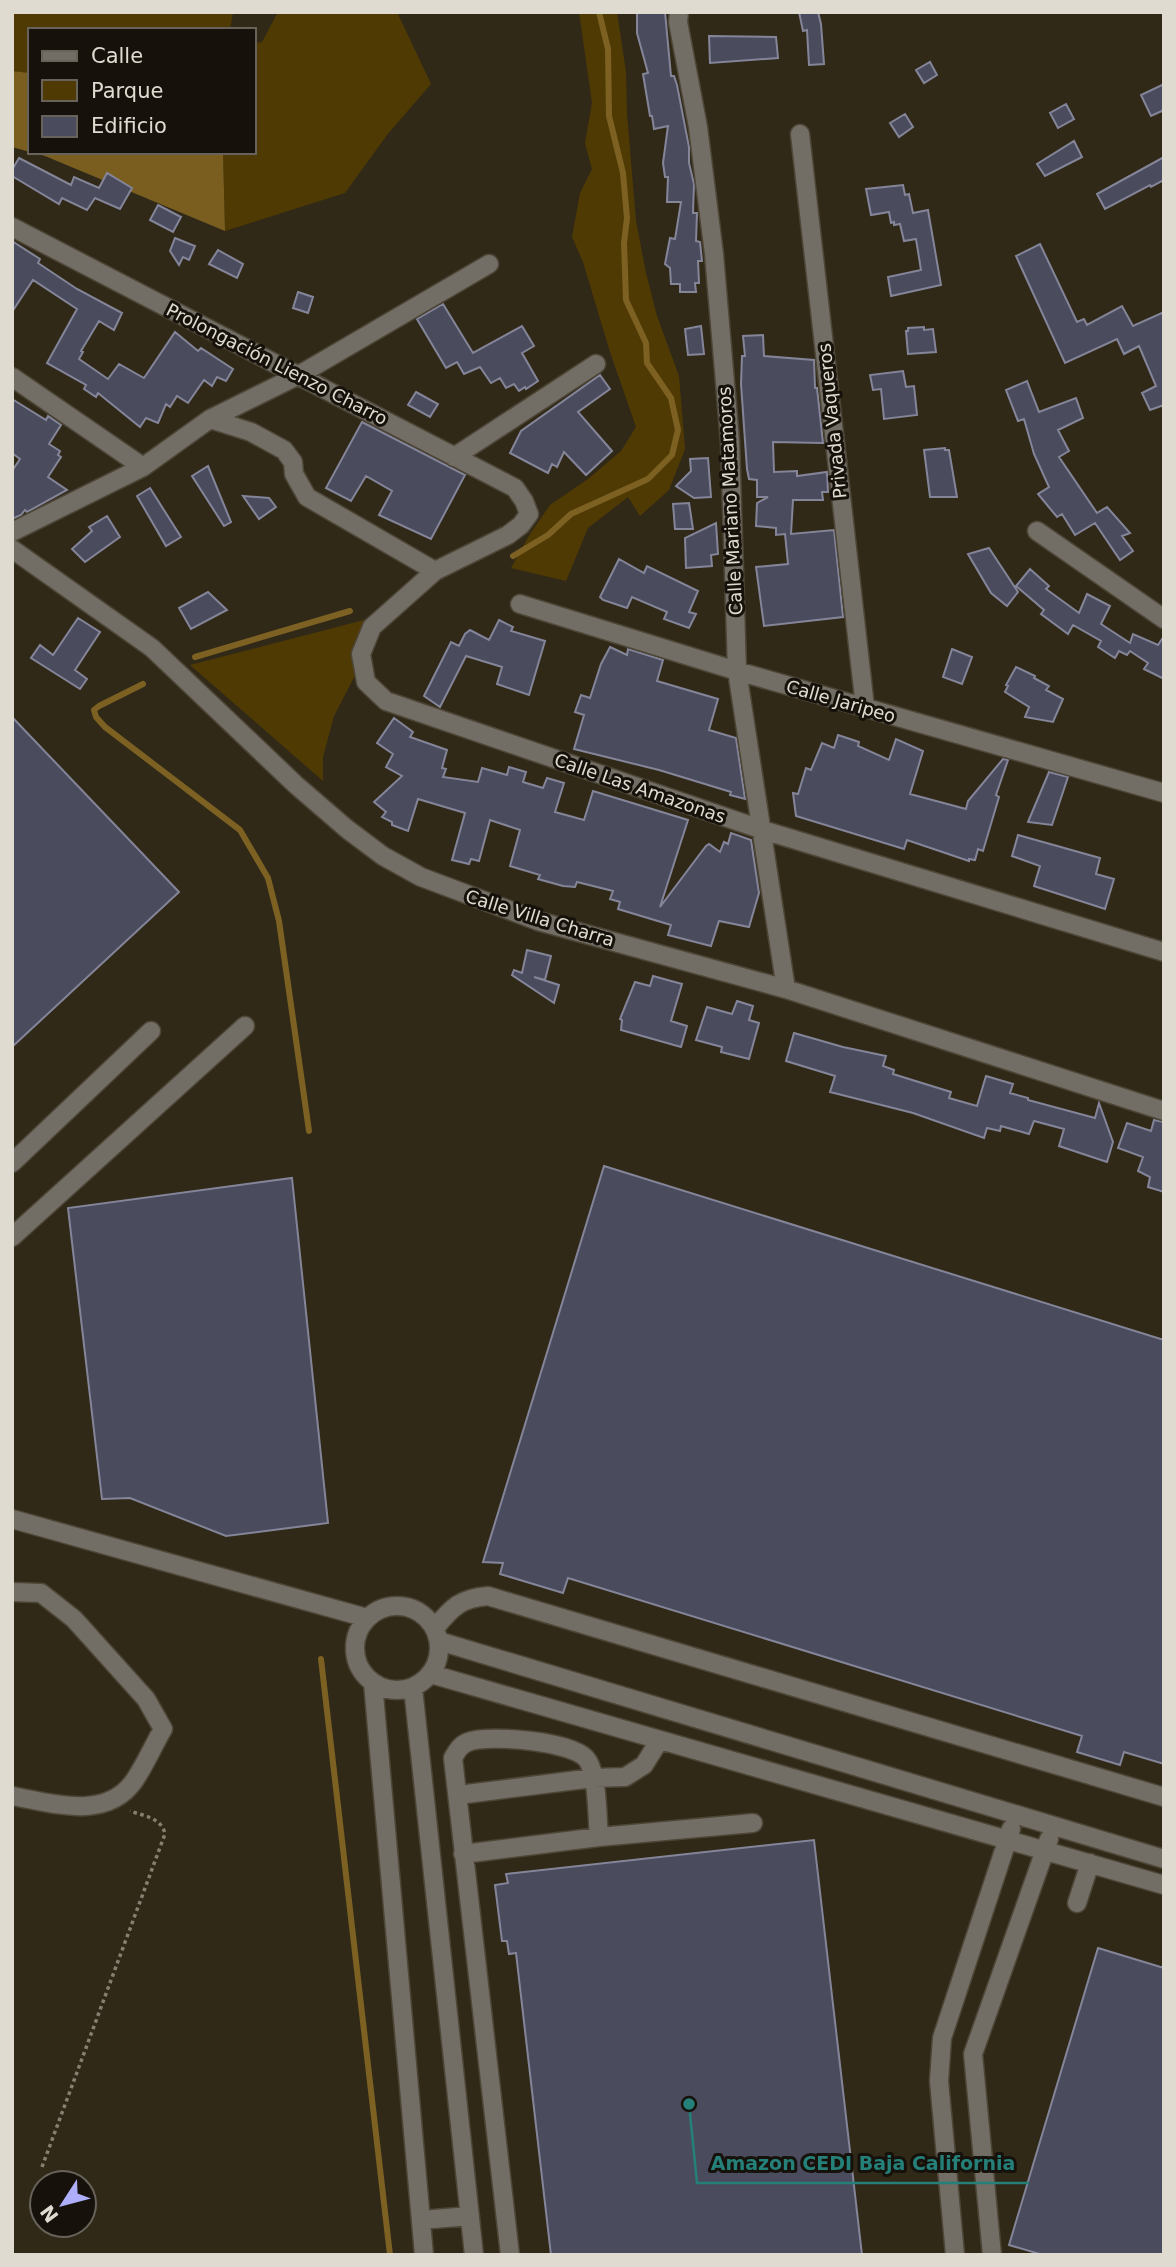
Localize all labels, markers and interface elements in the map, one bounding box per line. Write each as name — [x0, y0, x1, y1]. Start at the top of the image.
legend — [28, 28, 256, 154]
text: Calle — [91, 44, 143, 68]
text: Parque — [91, 79, 163, 103]
text: Edificio — [91, 114, 167, 138]
street label: Prolongación Lienzo Charro — [163, 299, 391, 429]
street label: Privada Vaqueros — [813, 342, 851, 500]
street label: Calle Mariano Matamoros — [714, 386, 746, 616]
street label: Calle Jaripeo — [784, 675, 898, 727]
street label: Calle Las Amazonas — [552, 749, 728, 827]
street label: Calle Villa Charra — [463, 885, 617, 951]
callout: Amazon CEDI Baja California — [697, 2143, 1029, 2183]
text: Amazon CEDI Baja California — [711, 2152, 1015, 2174]
north arrow — [28, 2169, 98, 2239]
text: N — [36, 2201, 63, 2227]

